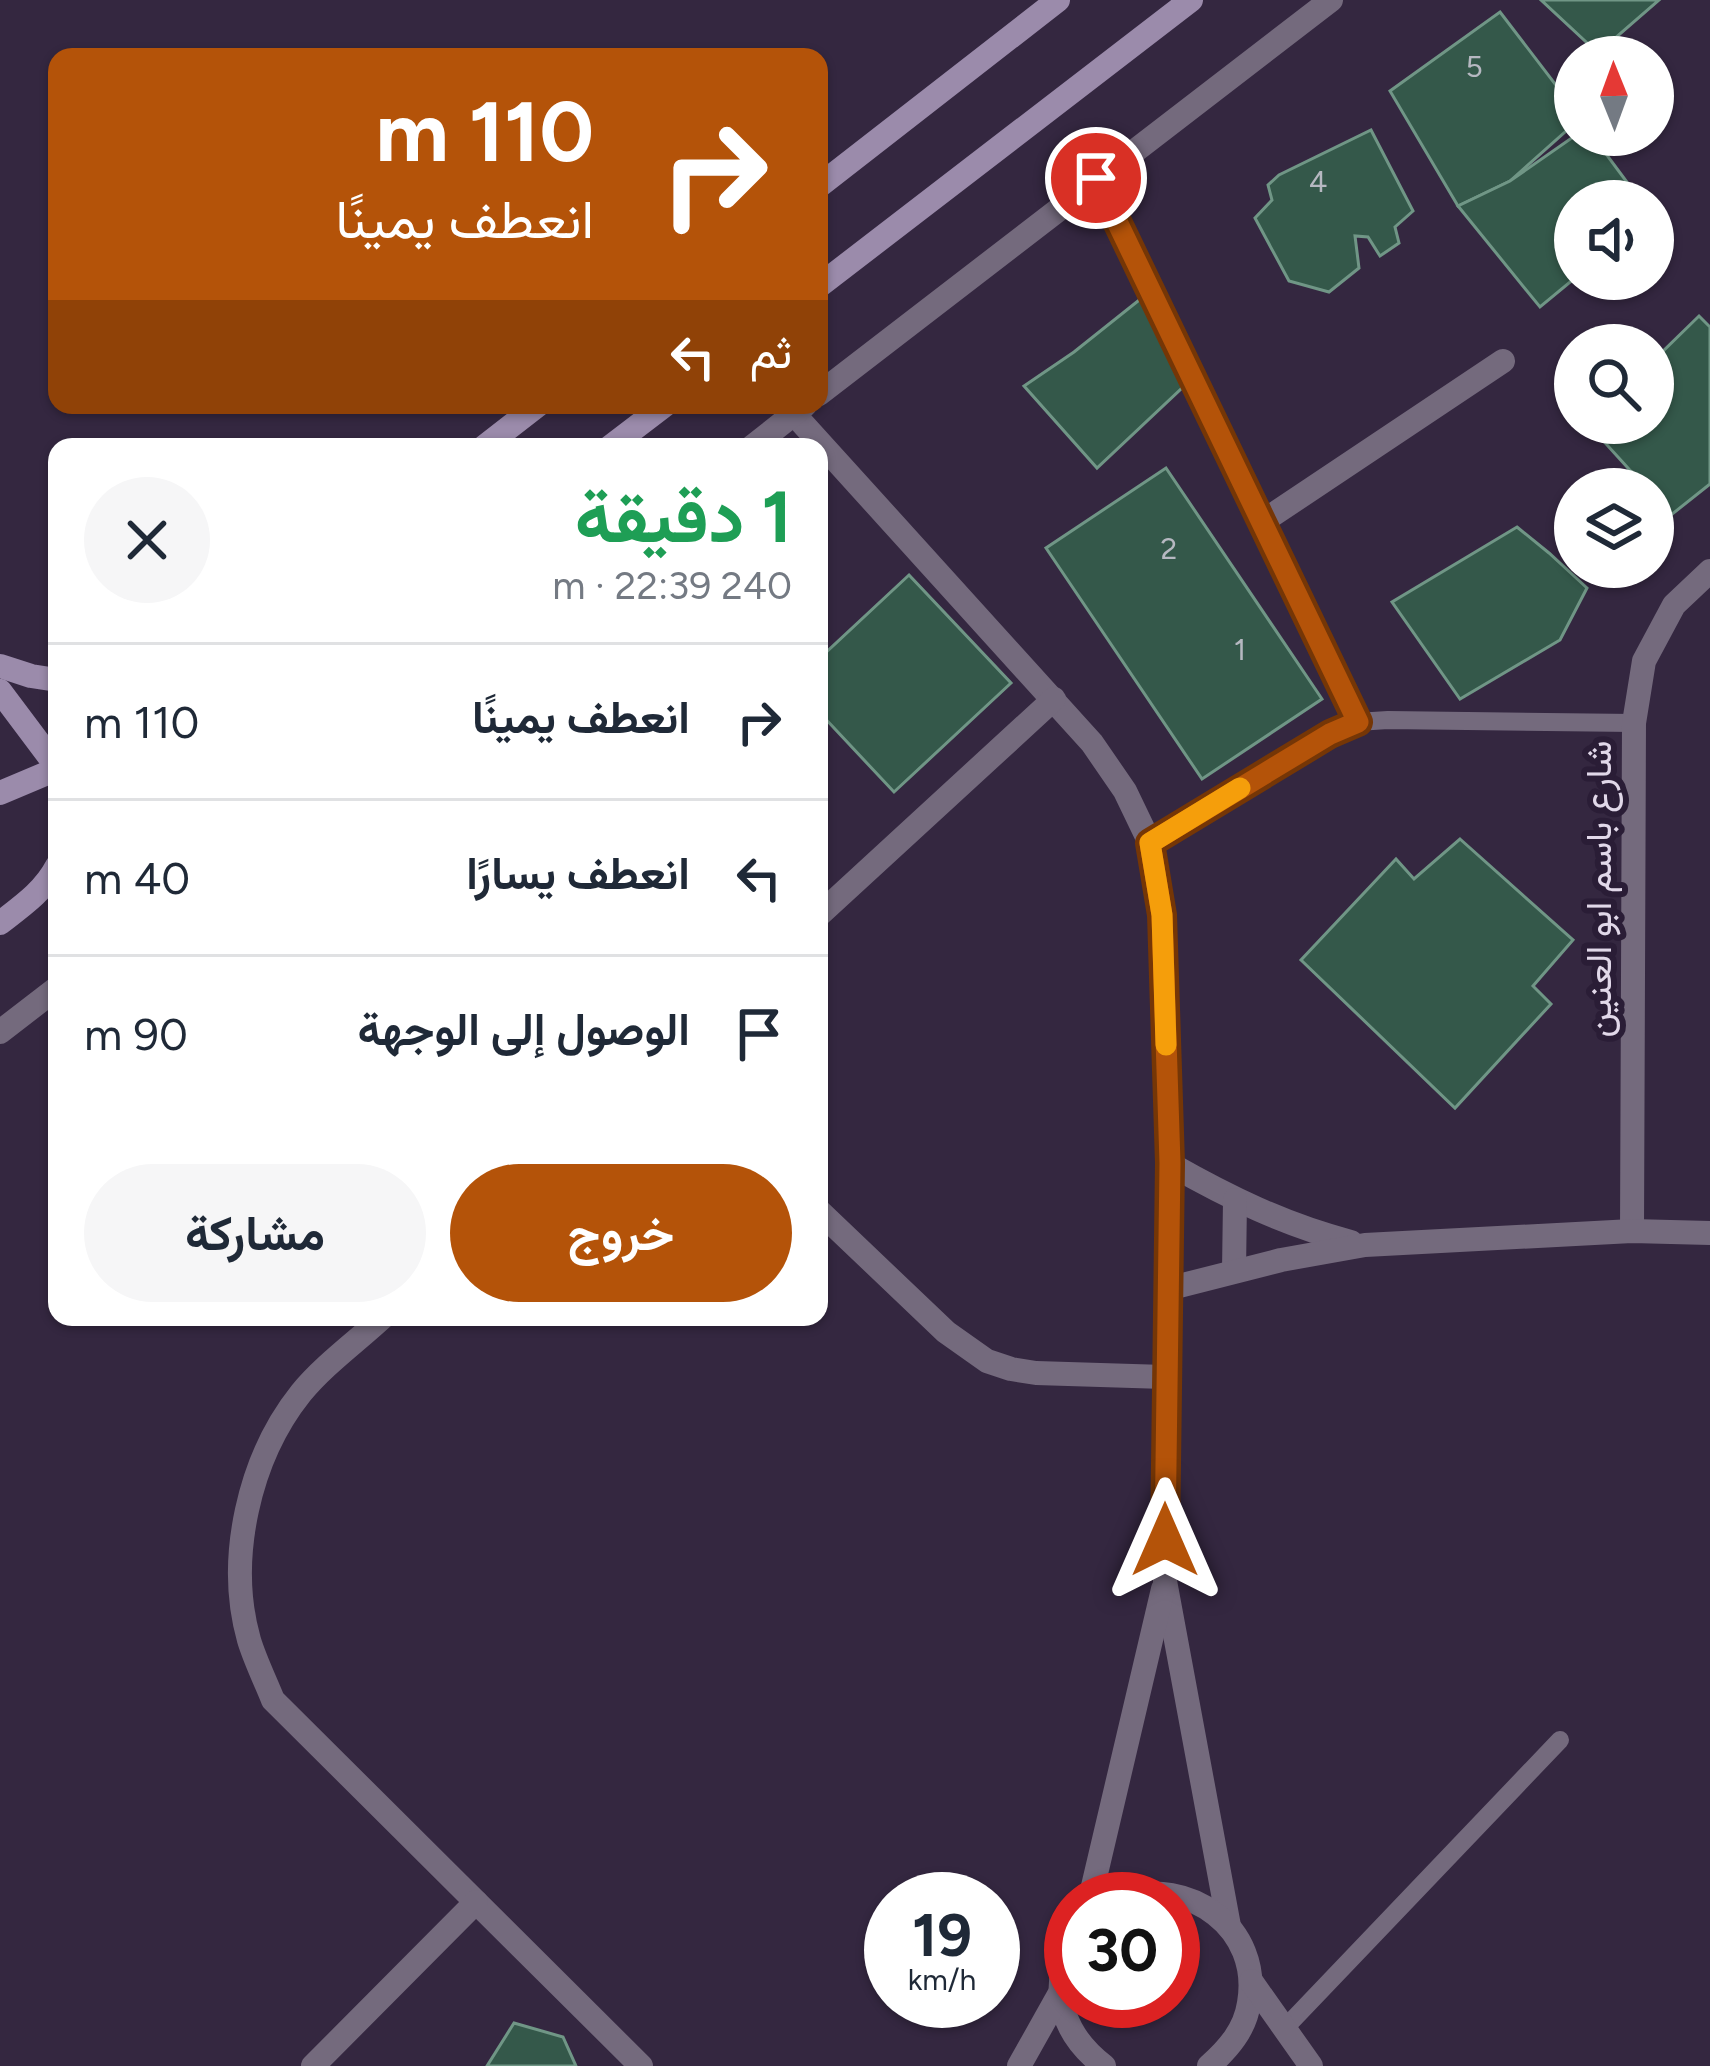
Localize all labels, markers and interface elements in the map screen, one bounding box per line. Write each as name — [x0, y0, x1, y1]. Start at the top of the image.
north arrow — [1554, 36, 1674, 156]
map controls — [1554, 36, 1674, 588]
house number: 5 — [1465, 48, 1483, 85]
text: 110 m — [375, 81, 594, 182]
icon: right — [636, 96, 792, 252]
pin — [1045, 127, 1147, 229]
icon: arrive — [1063, 145, 1129, 211]
house number: 4 — [1309, 163, 1327, 200]
button: sound — [1554, 180, 1674, 300]
text: انعطف يمينًا — [336, 187, 594, 252]
icon: left — [660, 324, 726, 390]
button: search — [1554, 324, 1674, 444]
text: ثم — [750, 325, 792, 379]
button: layers — [1554, 468, 1674, 588]
text: 1 دقيقة — [575, 474, 792, 560]
button: close — [84, 477, 210, 603]
house number: 2 — [1161, 530, 1177, 567]
text: 240 m · 22:39 — [552, 562, 792, 609]
house number: 1 — [1234, 631, 1246, 668]
icon: right — [726, 689, 792, 755]
text: انعطف يمينًا — [472, 690, 690, 744]
text: 110 m — [84, 695, 199, 749]
street label: شارع باسم ابو العنين — [1577, 740, 1623, 1038]
icon: left — [726, 845, 792, 911]
text: انعطف يسارًا — [466, 846, 690, 900]
text: 40 m — [84, 851, 190, 905]
icon: arrive — [726, 1001, 792, 1067]
text: الوصول إلى الوجهة — [357, 1002, 690, 1056]
text: 90 m — [84, 1007, 188, 1061]
button: مشاركة — [84, 1164, 426, 1302]
button: خروج — [450, 1164, 792, 1302]
position arrow — [1102, 1477, 1228, 1603]
speed limit sign: 30 — [1044, 1872, 1200, 2028]
text: 19 — [912, 1899, 972, 1971]
text: km/h — [908, 1961, 976, 1998]

